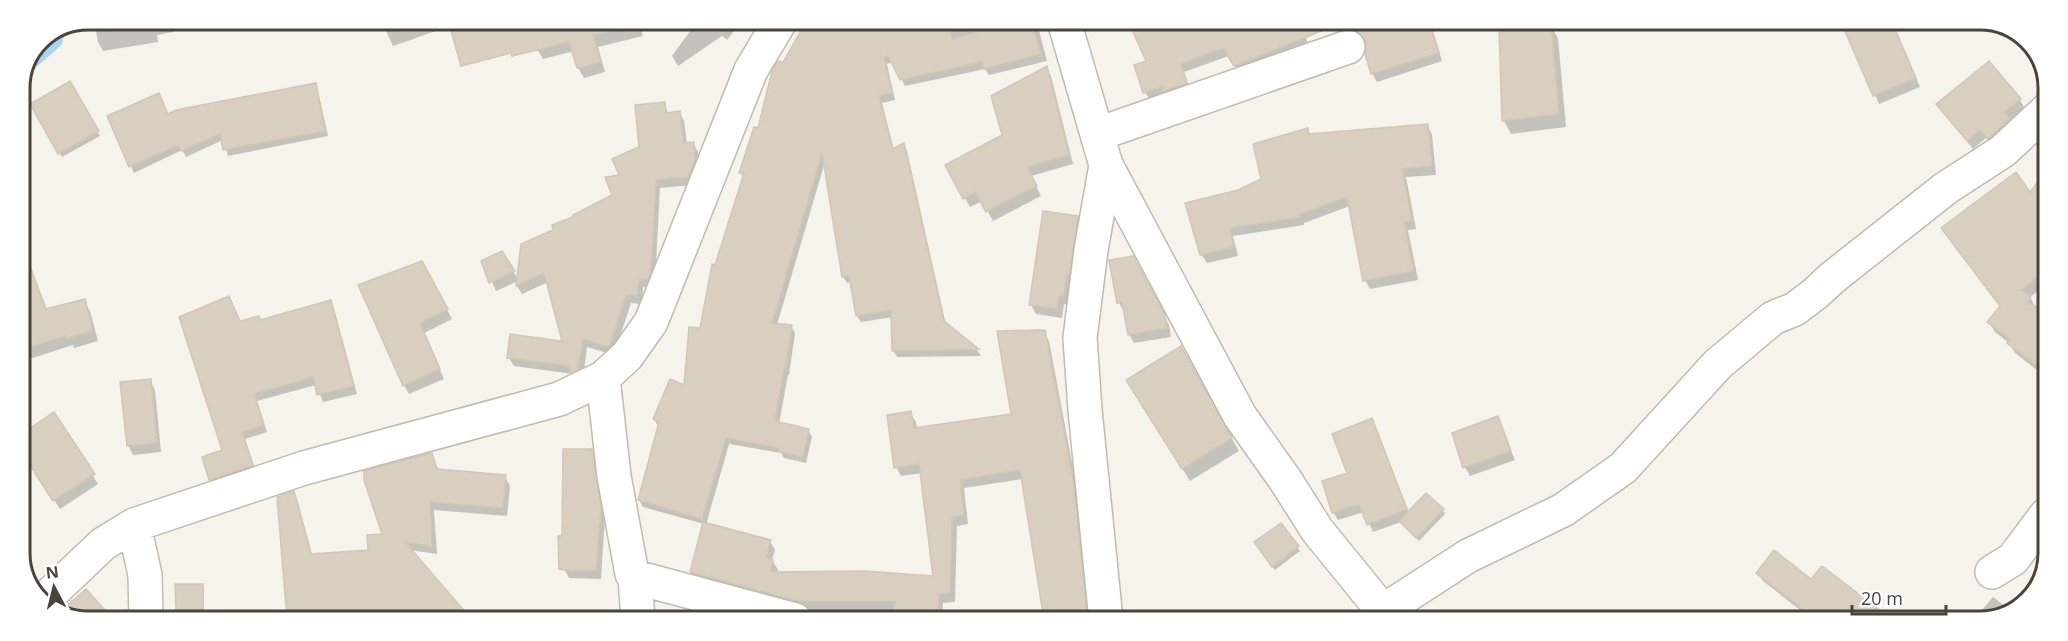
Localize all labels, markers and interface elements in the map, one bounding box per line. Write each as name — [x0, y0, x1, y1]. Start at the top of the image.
north arrow — [24, 557, 84, 617]
text: N — [44, 560, 60, 584]
scale bar — [1852, 578, 1946, 616]
text: 20 m — [1861, 586, 1903, 610]

